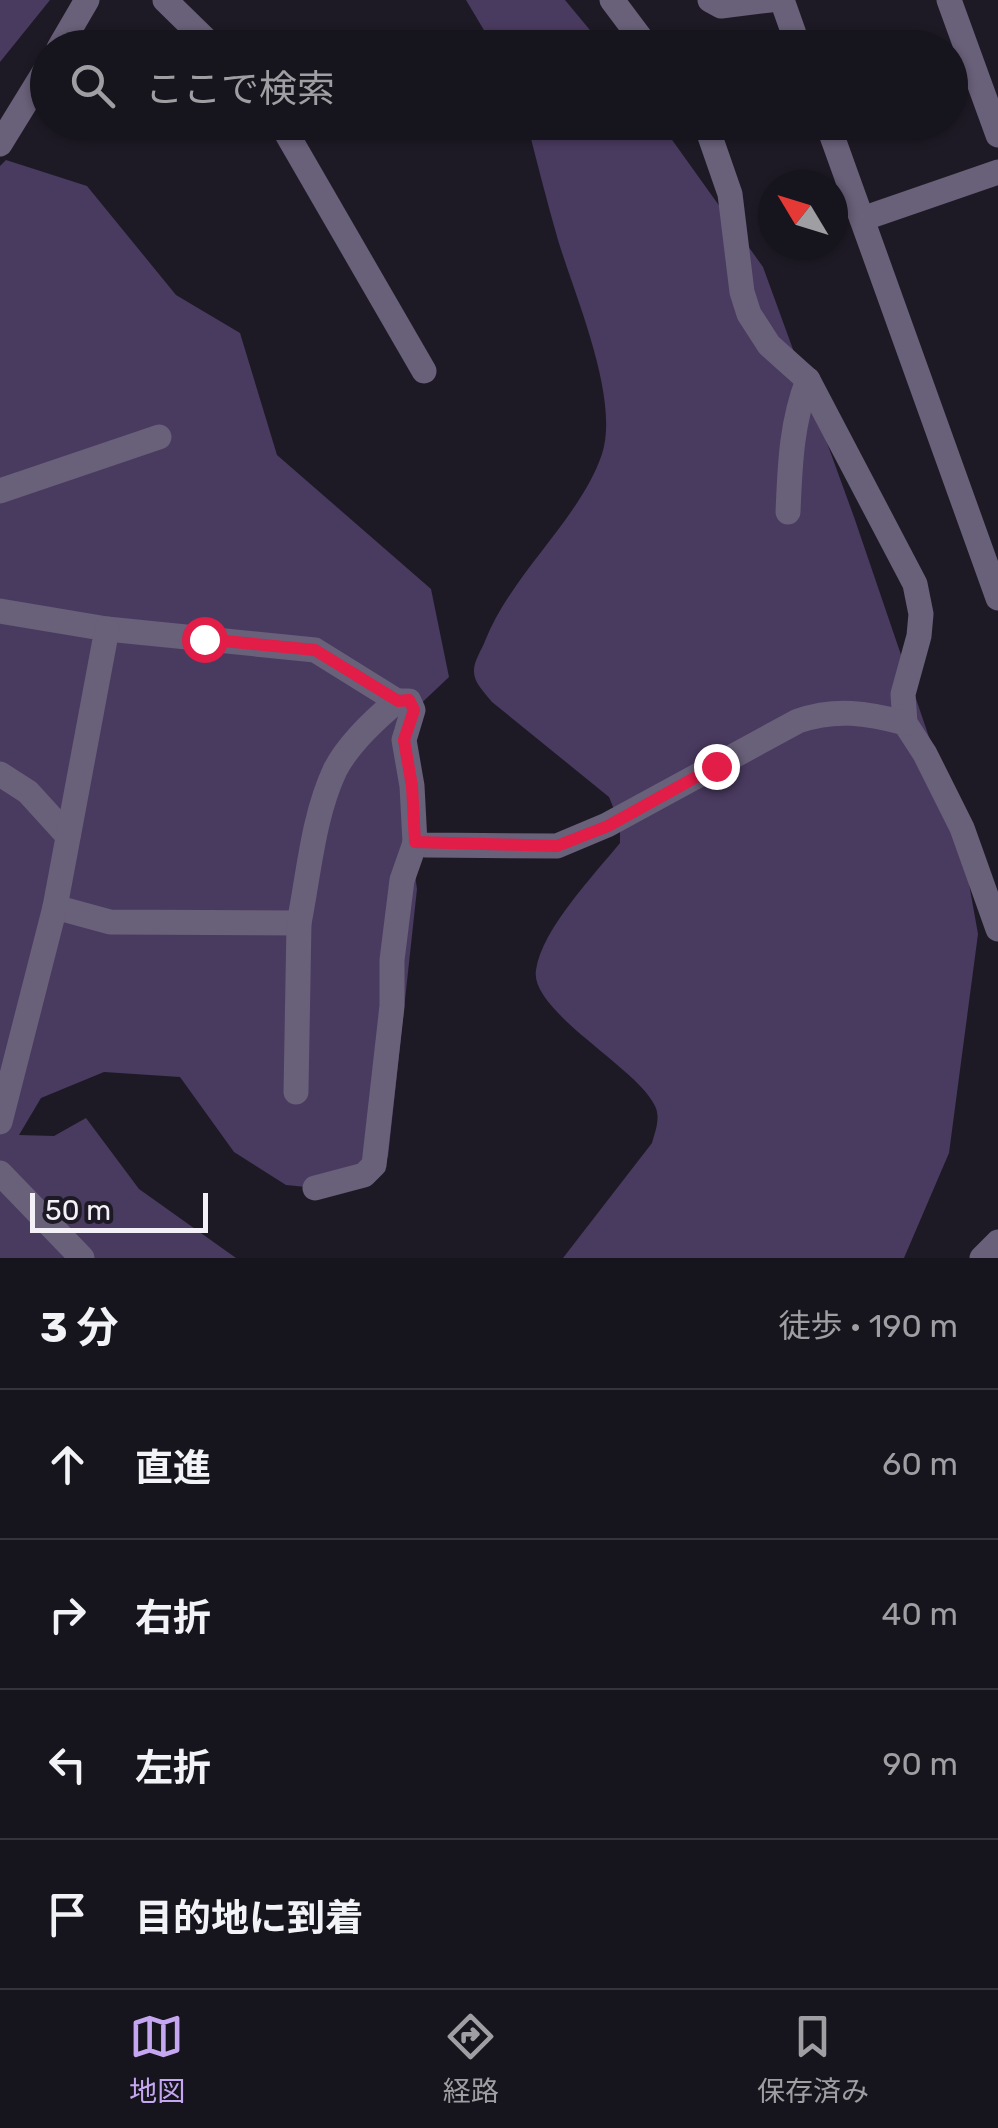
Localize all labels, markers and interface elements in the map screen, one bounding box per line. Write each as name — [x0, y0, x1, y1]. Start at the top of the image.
search box — [30, 30, 968, 140]
icon: search — [65, 58, 120, 113]
text: ここで検索 — [145, 66, 335, 112]
north arrow — [758, 170, 848, 260]
route start — [182, 617, 228, 663]
route end — [694, 744, 740, 790]
scale bar — [30, 1188, 208, 1232]
text: 50 m — [45, 1194, 111, 1227]
text: 3 分 — [40, 1303, 119, 1353]
text: 徒歩 · 190 m — [778, 1307, 958, 1345]
icon: ahead — [40, 1437, 95, 1492]
text: 直進 — [135, 1445, 211, 1491]
text: 60 m — [882, 1445, 958, 1483]
icon: right — [40, 1587, 95, 1642]
text: 右折 — [135, 1595, 211, 1641]
text: 40 m — [882, 1595, 958, 1633]
icon: left — [40, 1737, 95, 1792]
text: 左折 — [135, 1745, 211, 1791]
text: 90 m — [882, 1745, 958, 1783]
icon: arrive — [40, 1887, 95, 1942]
text: 目的地に到着 — [135, 1895, 363, 1941]
tab: 地図 — [129, 2009, 185, 2109]
tab: 経路 — [443, 2009, 499, 2109]
tab: 保存済み — [757, 2009, 869, 2109]

